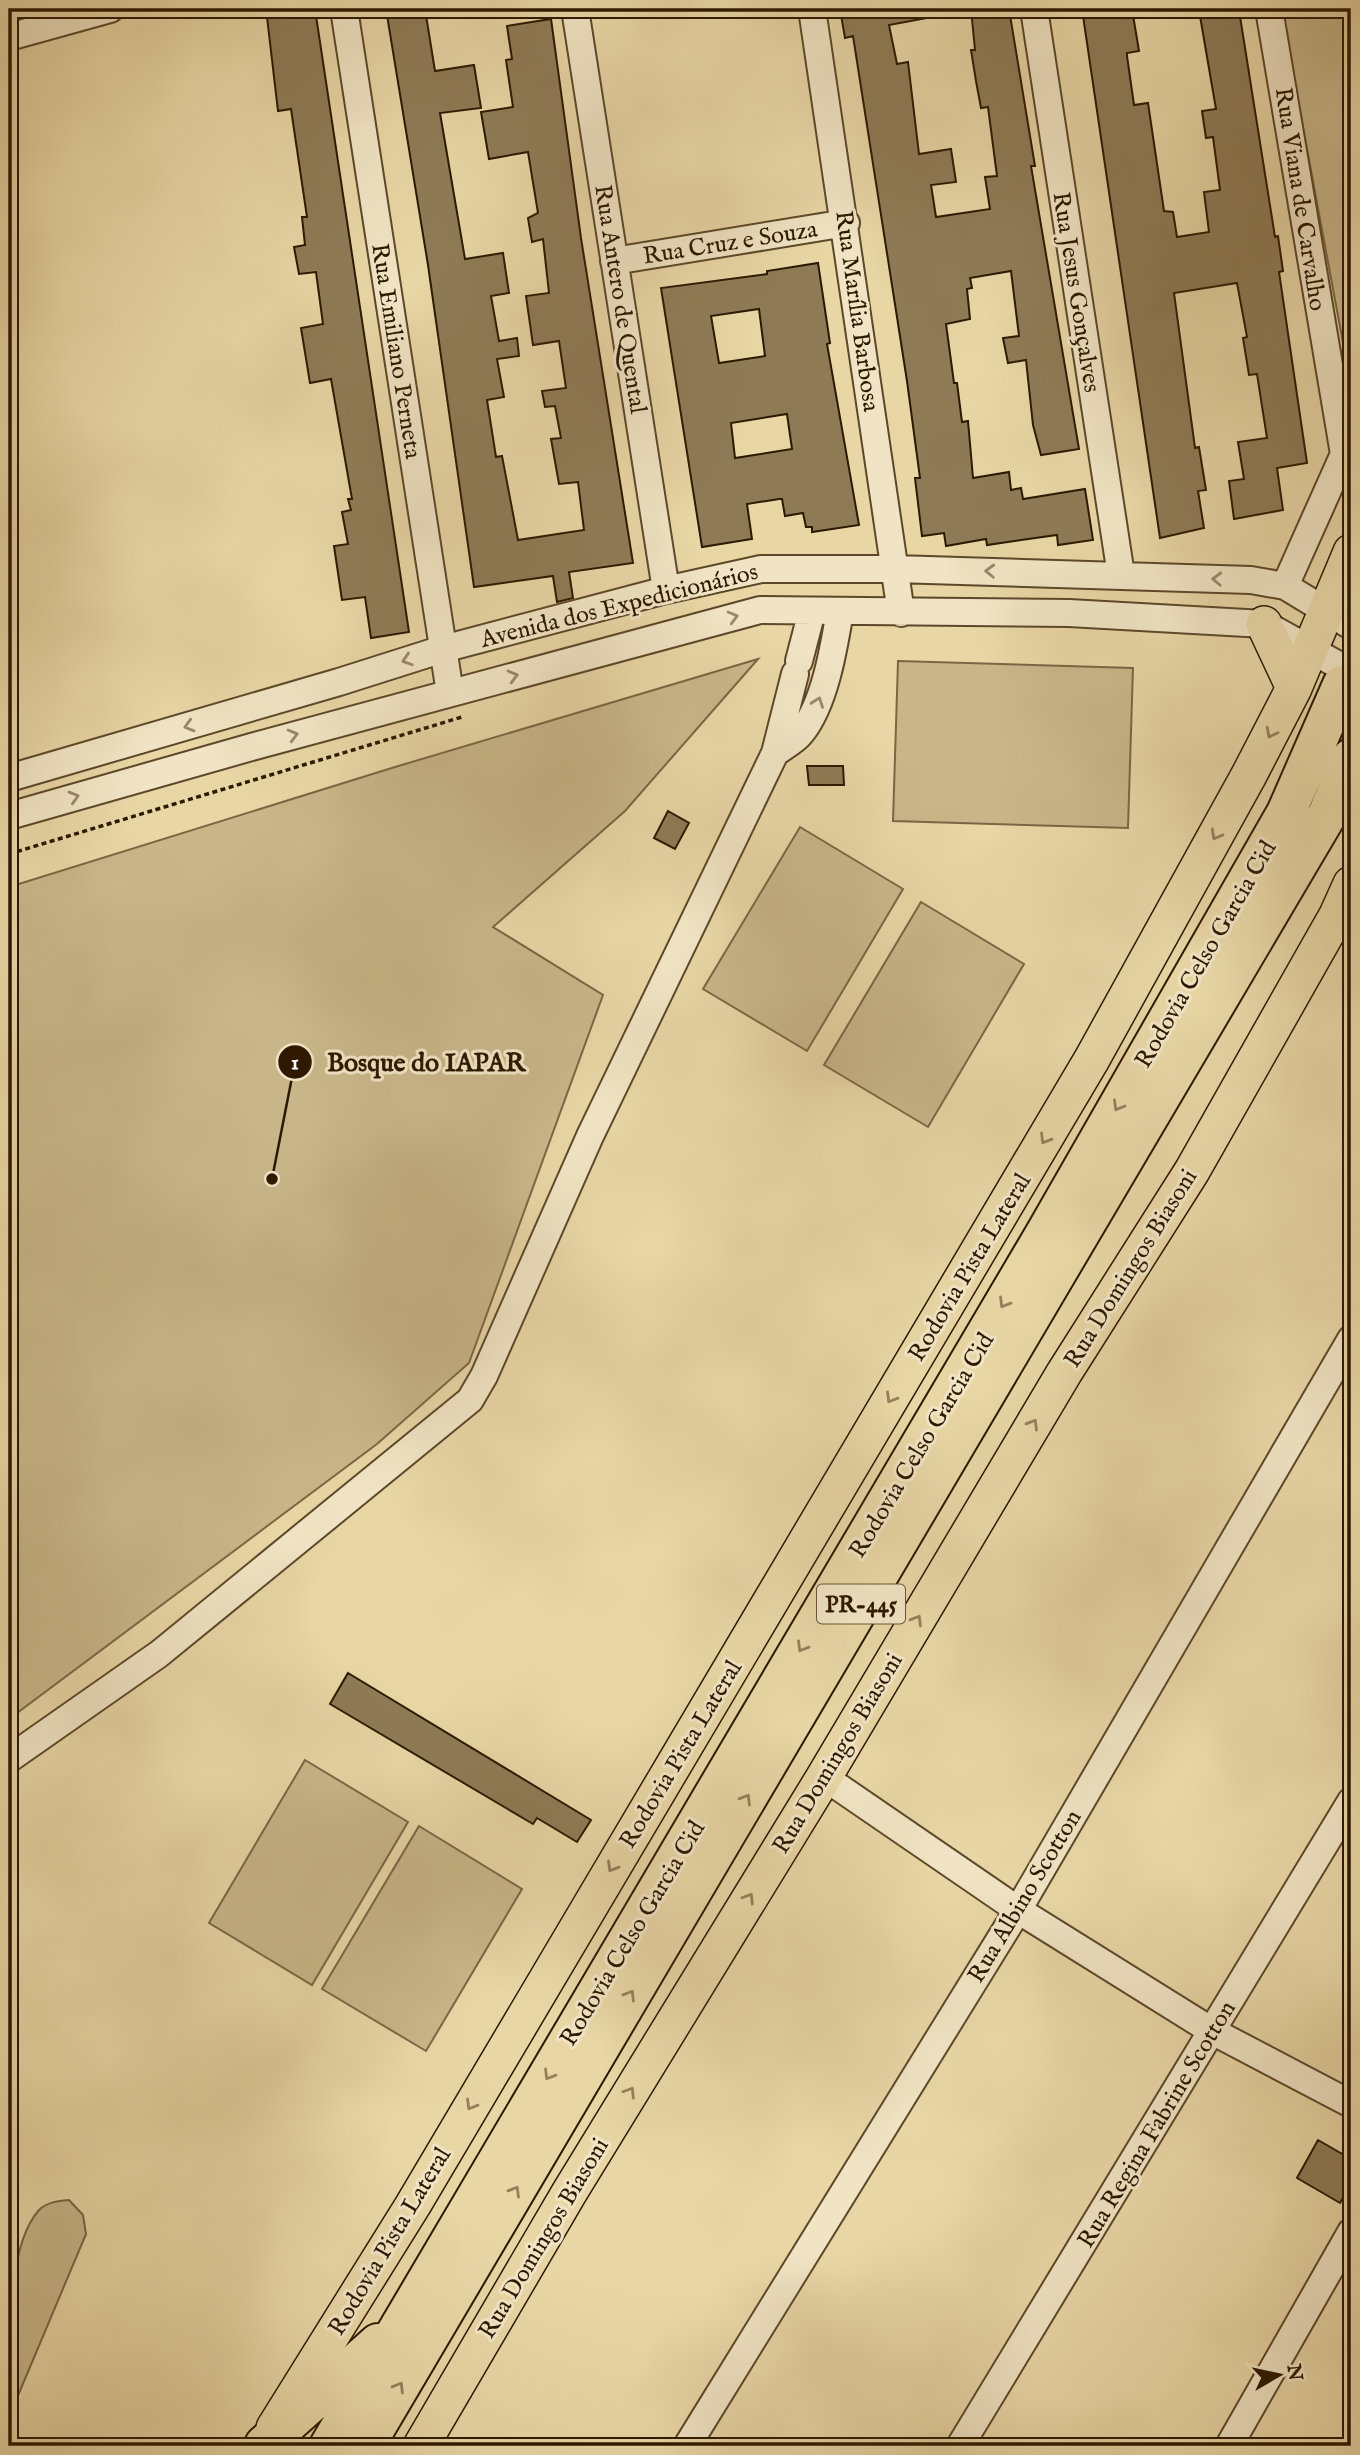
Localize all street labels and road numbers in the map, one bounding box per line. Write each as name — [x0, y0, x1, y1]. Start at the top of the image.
street label: Rua Viana de Carvalho — [1267, 85, 1332, 313]
street label: Rua Antero de Quental — [586, 183, 653, 416]
street label: Rua Jesus Gonçalves — [1044, 190, 1107, 395]
street label: Rua Marília Barbosa — [827, 209, 886, 414]
street label: Rua Cruz e Souza — [641, 214, 820, 273]
street label: Rua Emiliano Perneta — [363, 241, 428, 462]
street label: Avenida dos Expedicionários — [477, 557, 761, 656]
street label: Rodovia Celso Garcia Cid — [1129, 835, 1284, 1074]
street label: Rua Domingos Biasoni — [1057, 1164, 1205, 1374]
street label: Rodovia Pista Lateral — [902, 1168, 1039, 1368]
street label: Rodovia Celso Garcia Cid — [843, 1327, 1002, 1564]
road number: PR-445 — [817, 1584, 905, 1624]
street label: Rua Domingos Biasoni — [766, 1648, 911, 1860]
street label: Rodovia Pista Lateral — [613, 1655, 750, 1855]
street label: Rua Albino Scotton — [961, 1804, 1089, 1989]
street label: Rodovia Celso Garcia Cid — [554, 1815, 713, 2052]
street label: Rua Regina Fabrine Scotton — [1071, 1995, 1244, 2254]
street label: Rua Domingos Biasoni — [472, 2133, 617, 2345]
street label: Rodovia Pista Lateral — [322, 2142, 459, 2342]

